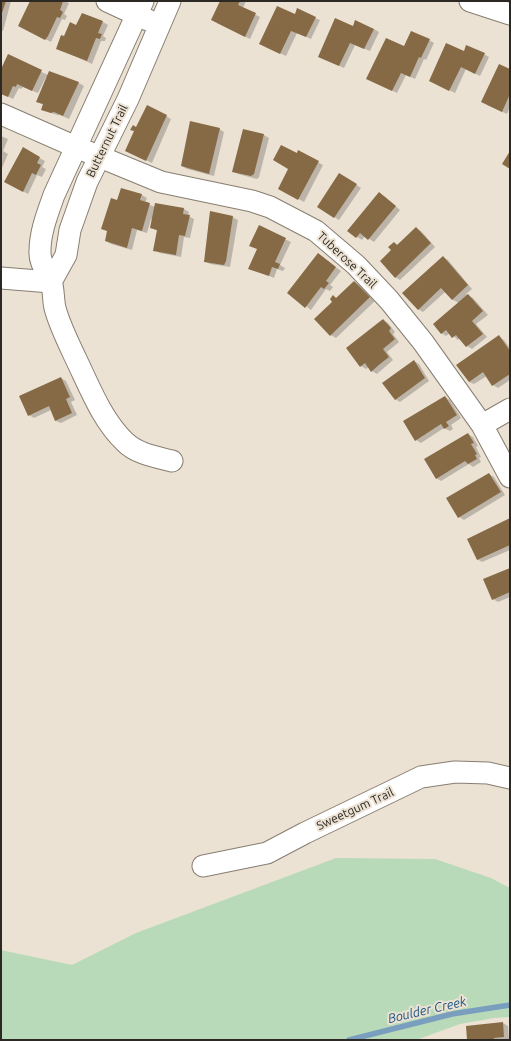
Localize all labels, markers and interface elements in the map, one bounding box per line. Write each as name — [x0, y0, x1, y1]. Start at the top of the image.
street label: Butternut Trail — [83, 102, 131, 180]
street label: Tuberose Trail — [314, 229, 380, 291]
street label: Sweetgum Trail — [314, 785, 396, 833]
water label: Boulder Creek — [386, 993, 468, 1027]

